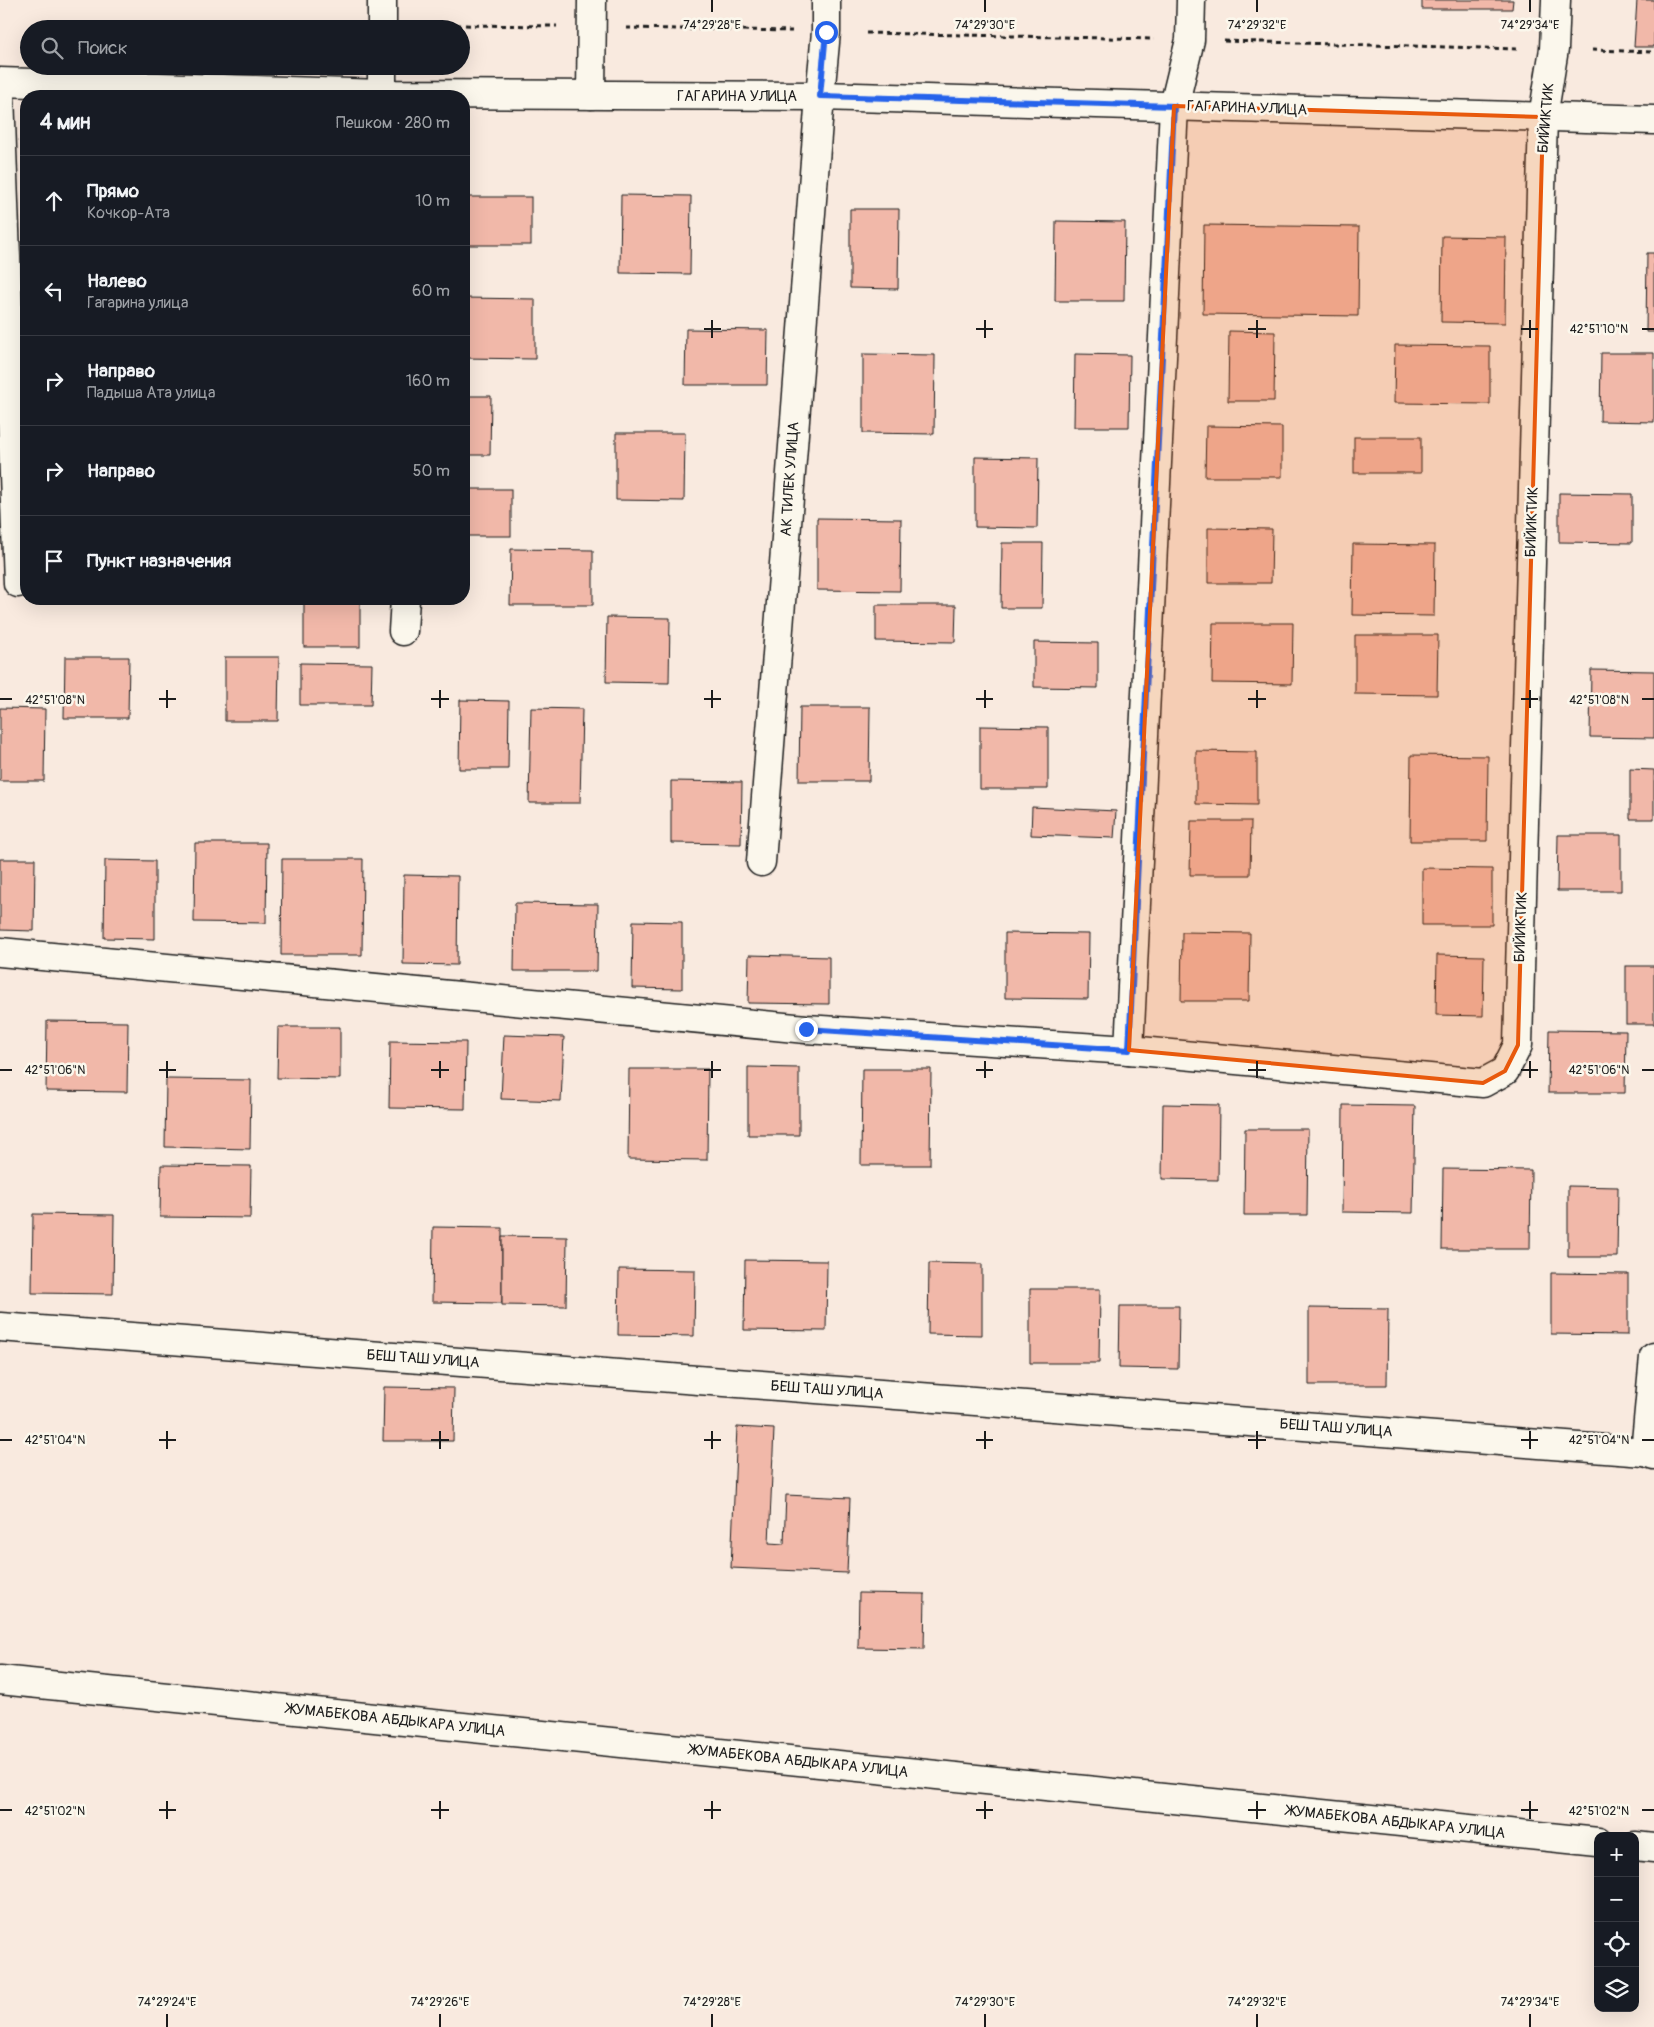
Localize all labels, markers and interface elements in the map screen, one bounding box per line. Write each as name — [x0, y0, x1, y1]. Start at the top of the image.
text: 74°29'28"E — [683, 18, 741, 33]
text: 74°29'30"E — [955, 18, 1015, 33]
text: 74°29'32"E — [1228, 18, 1286, 33]
text: 74°29'34"E — [1501, 18, 1559, 33]
search box — [20, 20, 470, 75]
route start — [815, 21, 838, 44]
icon: search — [38, 34, 66, 62]
text: Поиск — [78, 36, 128, 60]
street label: БИЙИКТИК — [1533, 82, 1559, 154]
street label: ГАГАРИНА УЛИЦА — [677, 87, 797, 106]
street label: ГАГАРИНА УЛИЦА — [1187, 96, 1308, 120]
text: 4 мин — [40, 109, 90, 136]
text: Пешком · 280 m — [336, 113, 450, 133]
text: Прямо — [87, 179, 139, 203]
icon: ahead — [40, 187, 68, 215]
text: 10 m — [415, 191, 450, 211]
text: Кочкор-Ата — [87, 203, 170, 223]
text: Налево — [87, 269, 147, 293]
icon: left — [40, 277, 68, 305]
text: 60 m — [412, 281, 450, 301]
text: Гагарина улица — [87, 293, 188, 313]
text: 42°51'10"N — [1570, 322, 1628, 337]
text: Направо — [87, 359, 155, 383]
icon: right — [40, 367, 68, 395]
text: 160 m — [406, 371, 450, 391]
text: Падыша Ата улица — [87, 383, 215, 403]
street label: АК ТИЛЕК УЛИЦА — [777, 421, 804, 537]
icon: right — [40, 457, 68, 485]
text: Направо — [87, 459, 155, 483]
text: 50 m — [413, 461, 450, 481]
street label: БИЙИКТИК — [1521, 486, 1543, 558]
icon: arrive — [40, 547, 68, 575]
text: Пункт назначения — [87, 549, 231, 573]
text: 42°51'08"N — [25, 693, 85, 708]
text: 42°51'08"N — [1569, 693, 1629, 708]
street label: БИЙИКТИК — [1510, 891, 1532, 963]
route end — [795, 1018, 818, 1041]
text: 42°51'06"N — [25, 1063, 85, 1078]
text: 42°51'06"N — [1569, 1063, 1629, 1078]
street label: БЕШ ТАШ УЛИЦА — [366, 1346, 480, 1372]
street label: БЕШ ТАШ УЛИЦА — [770, 1377, 884, 1403]
street label: БЕШ ТАШ УЛИЦА — [1279, 1415, 1393, 1441]
text: 42°51'04"N — [25, 1433, 85, 1448]
text: 42°51'04"N — [1569, 1433, 1629, 1448]
street label: ЖУМАБЕКОВА АБДЫКАРА УЛИЦА — [284, 1699, 506, 1741]
street label: ЖУМАБЕКОВА АБДЫКАРА УЛИЦА — [687, 1740, 909, 1782]
street label: ЖУМАБЕКОВА АБДЫКАРА УЛИЦА — [1284, 1801, 1506, 1843]
text: 42°51'02"N — [25, 1804, 85, 1819]
text: 42°51'02"N — [1569, 1804, 1629, 1819]
map controls — [1594, 1832, 1639, 2012]
button: + — [1594, 1832, 1639, 1877]
button: − — [1594, 1877, 1639, 1922]
button: locate — [1594, 1922, 1639, 1967]
button: layers — [1594, 1967, 1639, 2012]
text: 74°29'24"E — [138, 1995, 196, 2010]
text: 74°29'26"E — [411, 1995, 469, 2010]
text: 74°29'28"E — [683, 1995, 741, 2010]
text: 74°29'30"E — [955, 1995, 1015, 2010]
text: 74°29'32"E — [1228, 1995, 1286, 2010]
text: 74°29'34"E — [1501, 1995, 1559, 2010]

